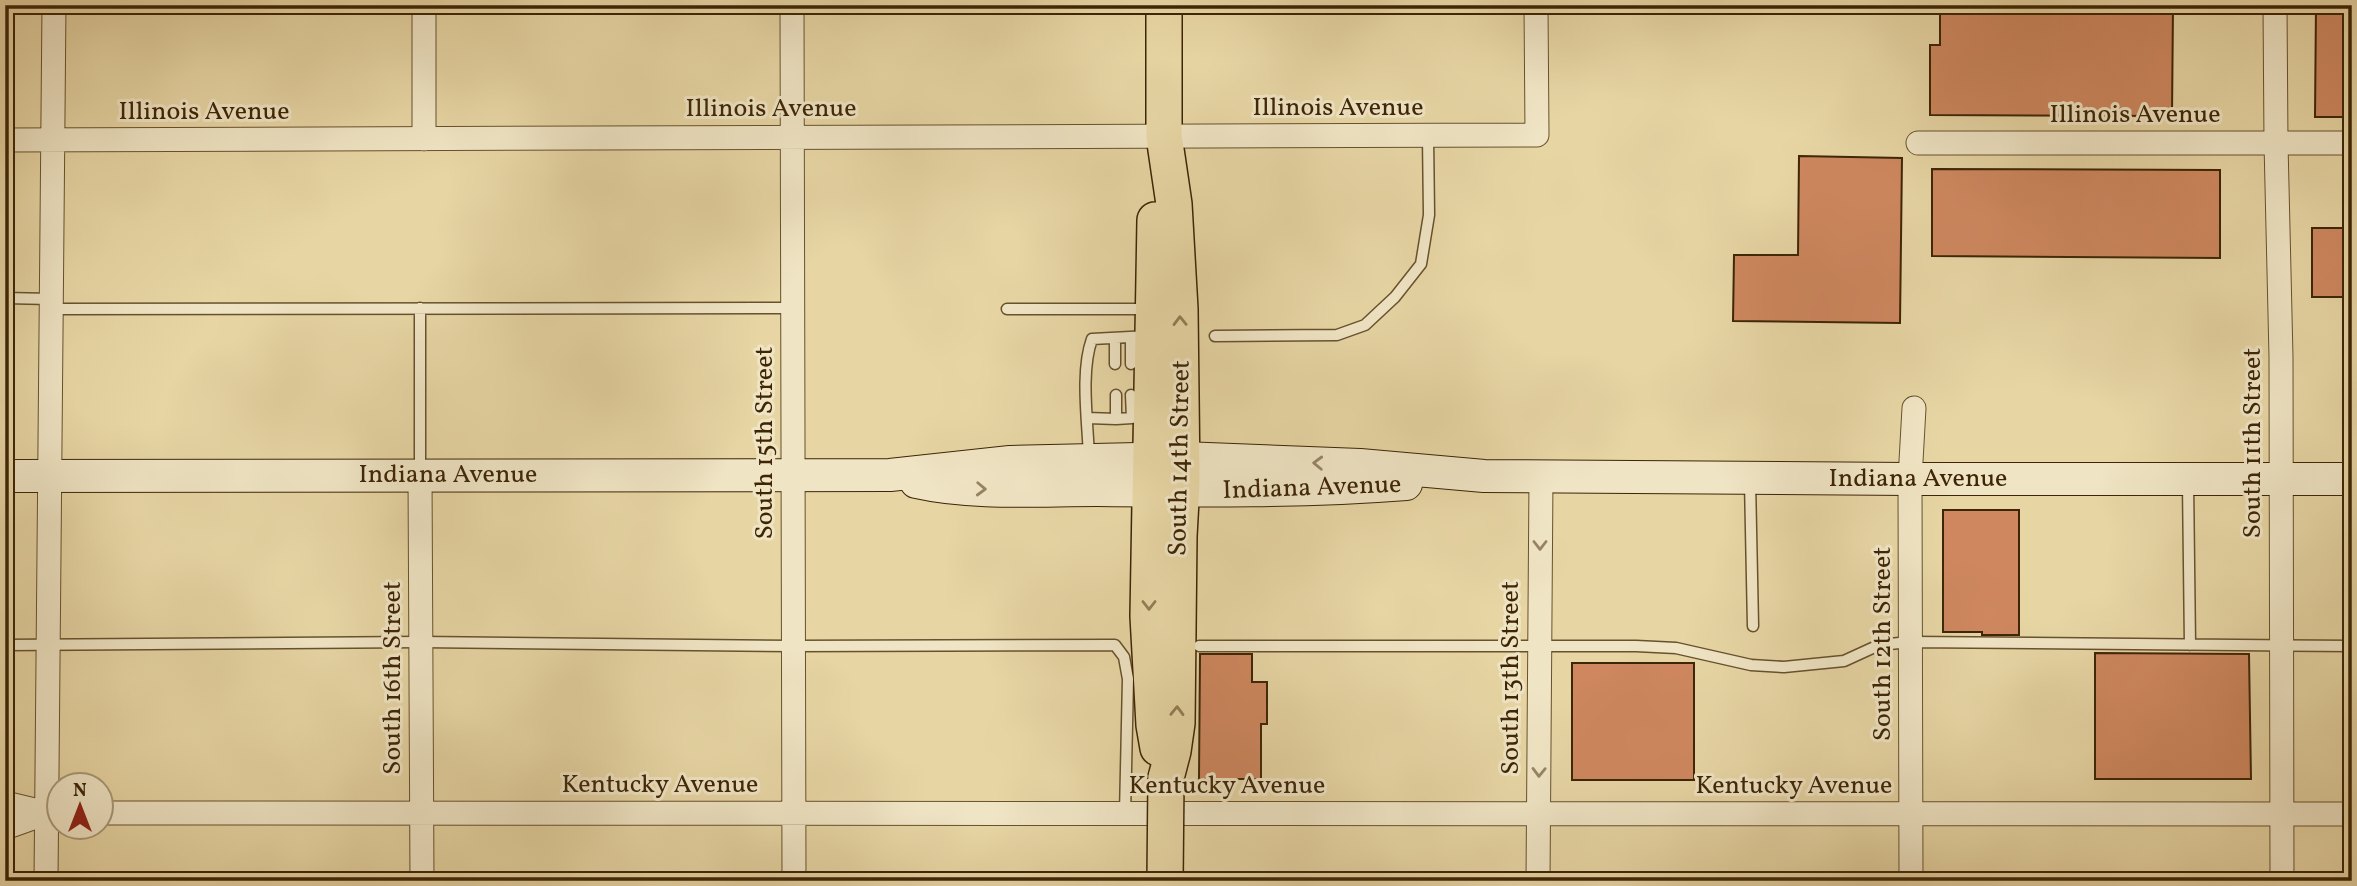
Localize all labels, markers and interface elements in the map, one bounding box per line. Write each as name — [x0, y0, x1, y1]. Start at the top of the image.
street label: Illinois Avenue — [1252, 90, 1424, 126]
street label: Illinois Avenue — [685, 91, 857, 127]
street label: Illinois Avenue — [118, 94, 290, 130]
street label: Illinois Avenue — [2049, 97, 2221, 133]
one-way arrow — [1173, 315, 1188, 326]
street label: South 15th Street — [747, 346, 783, 540]
street label: South 11th Street — [2235, 348, 2271, 538]
street label: South 14th Street — [1160, 360, 1200, 556]
one-way arrow — [1312, 456, 1323, 471]
street label: Indiana Avenue — [359, 457, 537, 493]
street label: Indiana Avenue — [1829, 461, 2007, 497]
street label: Indiana Avenue — [1222, 467, 1402, 509]
one-way arrow — [976, 482, 987, 497]
one-way arrow — [1532, 540, 1548, 551]
street label: South 12th Street — [1865, 547, 1901, 741]
street label: South 16th Street — [375, 581, 411, 775]
street label: South 13th Street — [1493, 581, 1529, 775]
one-way arrow — [1141, 600, 1157, 610]
one-way arrow — [1169, 705, 1185, 716]
street label: Kentucky Avenue — [562, 767, 758, 803]
one-way arrow — [1531, 767, 1546, 778]
street label: Kentucky Avenue — [1129, 768, 1325, 804]
street label: Kentucky Avenue — [1696, 768, 1892, 804]
north arrow — [46, 770, 116, 840]
text: N — [73, 778, 87, 804]

